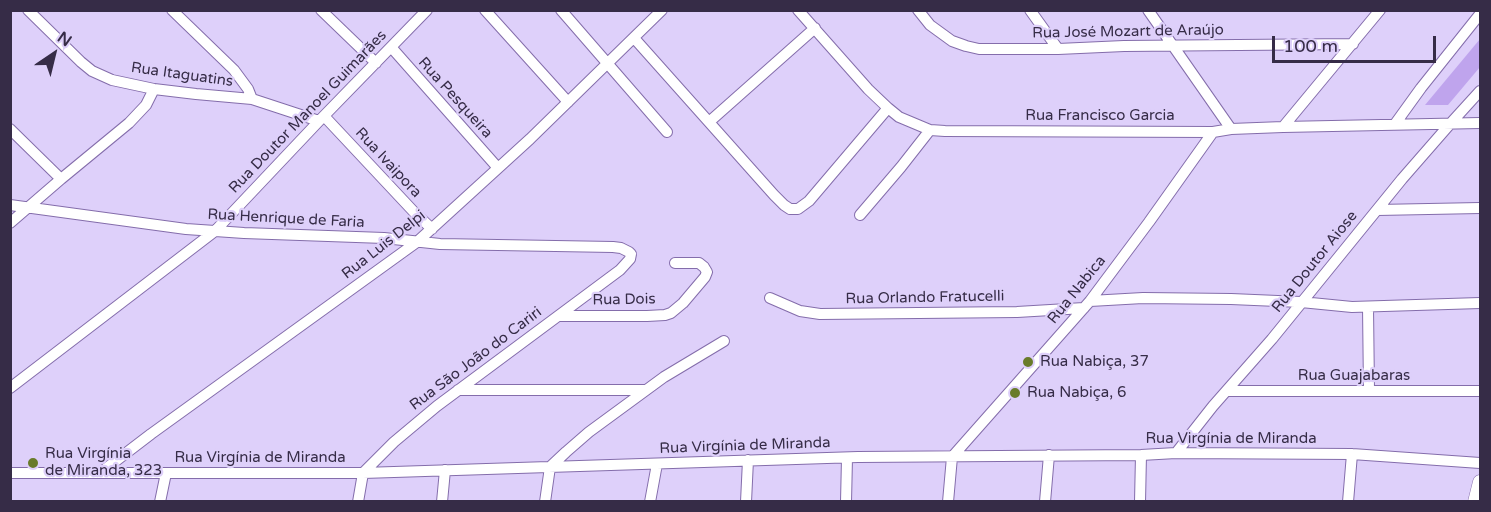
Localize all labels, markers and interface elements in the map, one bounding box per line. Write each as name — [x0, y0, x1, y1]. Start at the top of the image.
street label: Rua José Mozart de Araújo — [1032, 21, 1224, 43]
north arrow — [24, 24, 84, 84]
scale bar — [1275, 24, 1438, 62]
text: N — [53, 27, 75, 51]
street label: Rua Doutor Manoel Guimarães — [225, 27, 391, 197]
text: 100 m — [1283, 35, 1338, 57]
street label: Rua Pesqueira — [414, 54, 496, 142]
street label: Rua Itaguatins — [130, 59, 234, 91]
street label: Rua Francisco Garcia — [1025, 107, 1175, 125]
street label: Rua Ivaipora — [351, 124, 425, 202]
street label: Rua Henrique de Faria — [207, 206, 365, 232]
street label: Rua Luis Delpi — [339, 207, 429, 283]
street label: Rua Doutor Aiose — [1269, 208, 1361, 316]
street label: Rua Nabica — [1044, 252, 1110, 328]
street label: Rua Orlando Fratucelli — [845, 288, 1005, 308]
street label: Rua Dois — [592, 290, 656, 310]
street label: Rua São João do Cariri — [406, 303, 546, 415]
place label: Rua Nabiça, 37 — [1040, 353, 1149, 371]
marker: Rua Nabiça, 37 — [1021, 355, 1035, 369]
street label: Rua Guajabaras — [1298, 367, 1410, 385]
place label: Rua Nabiça, 6 — [1027, 384, 1126, 402]
marker: Rua Nabiça, 6 — [1008, 386, 1022, 400]
street label: Rua Virgínia de Miranda — [1145, 430, 1317, 448]
street label: Rua Virgínia de Miranda — [659, 434, 831, 458]
place label: Rua Virgínia de Miranda, 323 — [45, 445, 162, 480]
street label: Rua Virgínia de Miranda — [174, 449, 346, 467]
marker: Rua Virgínia de Miranda, 323 — [26, 456, 40, 470]

